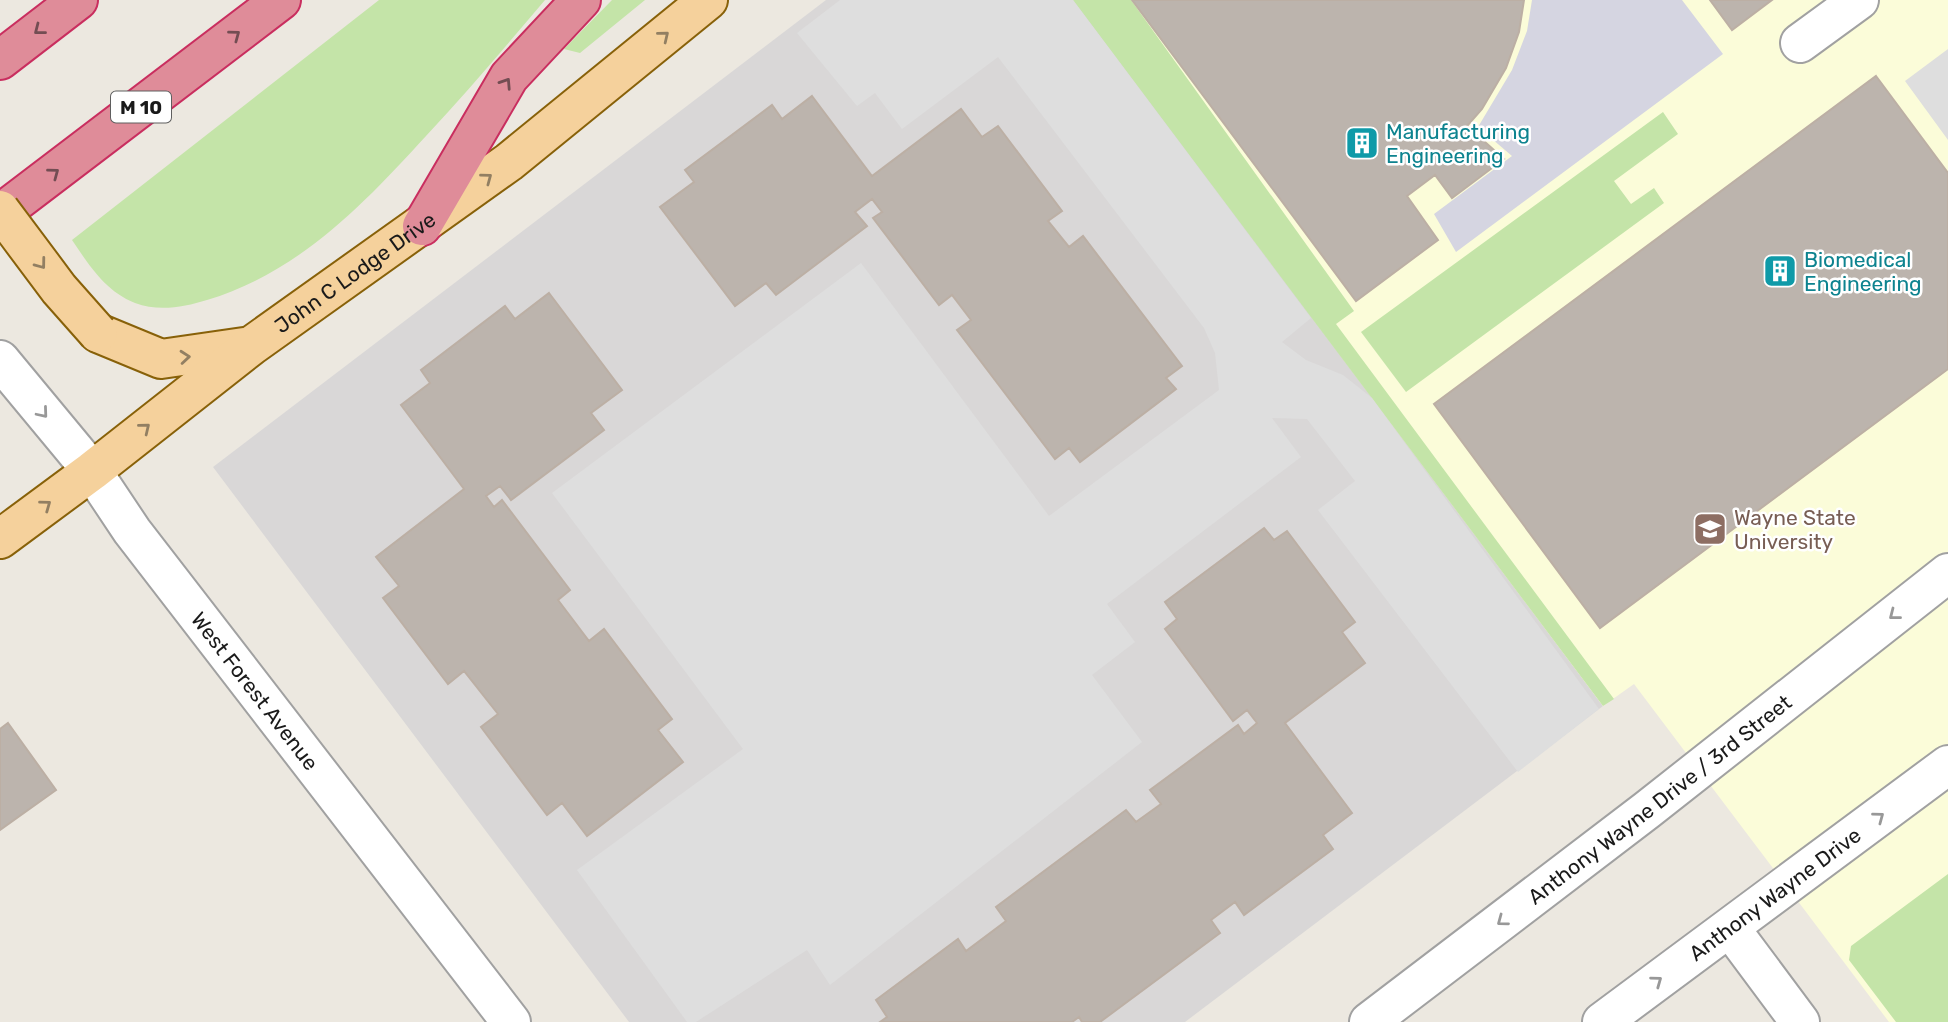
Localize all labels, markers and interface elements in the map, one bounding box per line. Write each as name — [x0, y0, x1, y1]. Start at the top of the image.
one-way arrow — [34, 21, 47, 34]
one-way arrow — [228, 31, 240, 43]
one-way arrow — [656, 31, 668, 44]
one-way arrow — [498, 78, 510, 91]
road number: M 10 — [111, 92, 171, 122]
place label: Manufacturing Engineering — [1386, 119, 1530, 168]
building icon: Manufacturing Engineering — [1343, 124, 1381, 162]
one-way arrow — [47, 169, 59, 181]
one-way arrow — [479, 174, 491, 187]
street label: John C Lodge Drive — [269, 206, 440, 338]
place label: Biomedical Engineering — [1804, 247, 1922, 296]
building icon: Biomedical Engineering — [1761, 252, 1799, 290]
one-way arrow — [33, 256, 45, 269]
one-way arrow — [180, 349, 191, 364]
one-way arrow — [35, 405, 48, 417]
one-way arrow — [136, 424, 149, 436]
one-way arrow — [38, 501, 51, 513]
place label: Wayne State University — [1734, 505, 1856, 554]
school or university icon: Wayne State University — [1691, 510, 1729, 548]
street label: West Forest Avenue — [186, 607, 324, 775]
one-way arrow — [1890, 607, 1902, 620]
street label: Anthony Wayne Drive / 3rd Street — [1523, 688, 1797, 910]
one-way arrow — [1871, 812, 1884, 825]
street label: Anthony Wayne Drive — [1684, 821, 1866, 967]
one-way arrow — [1498, 912, 1510, 925]
one-way arrow — [1649, 977, 1662, 990]

